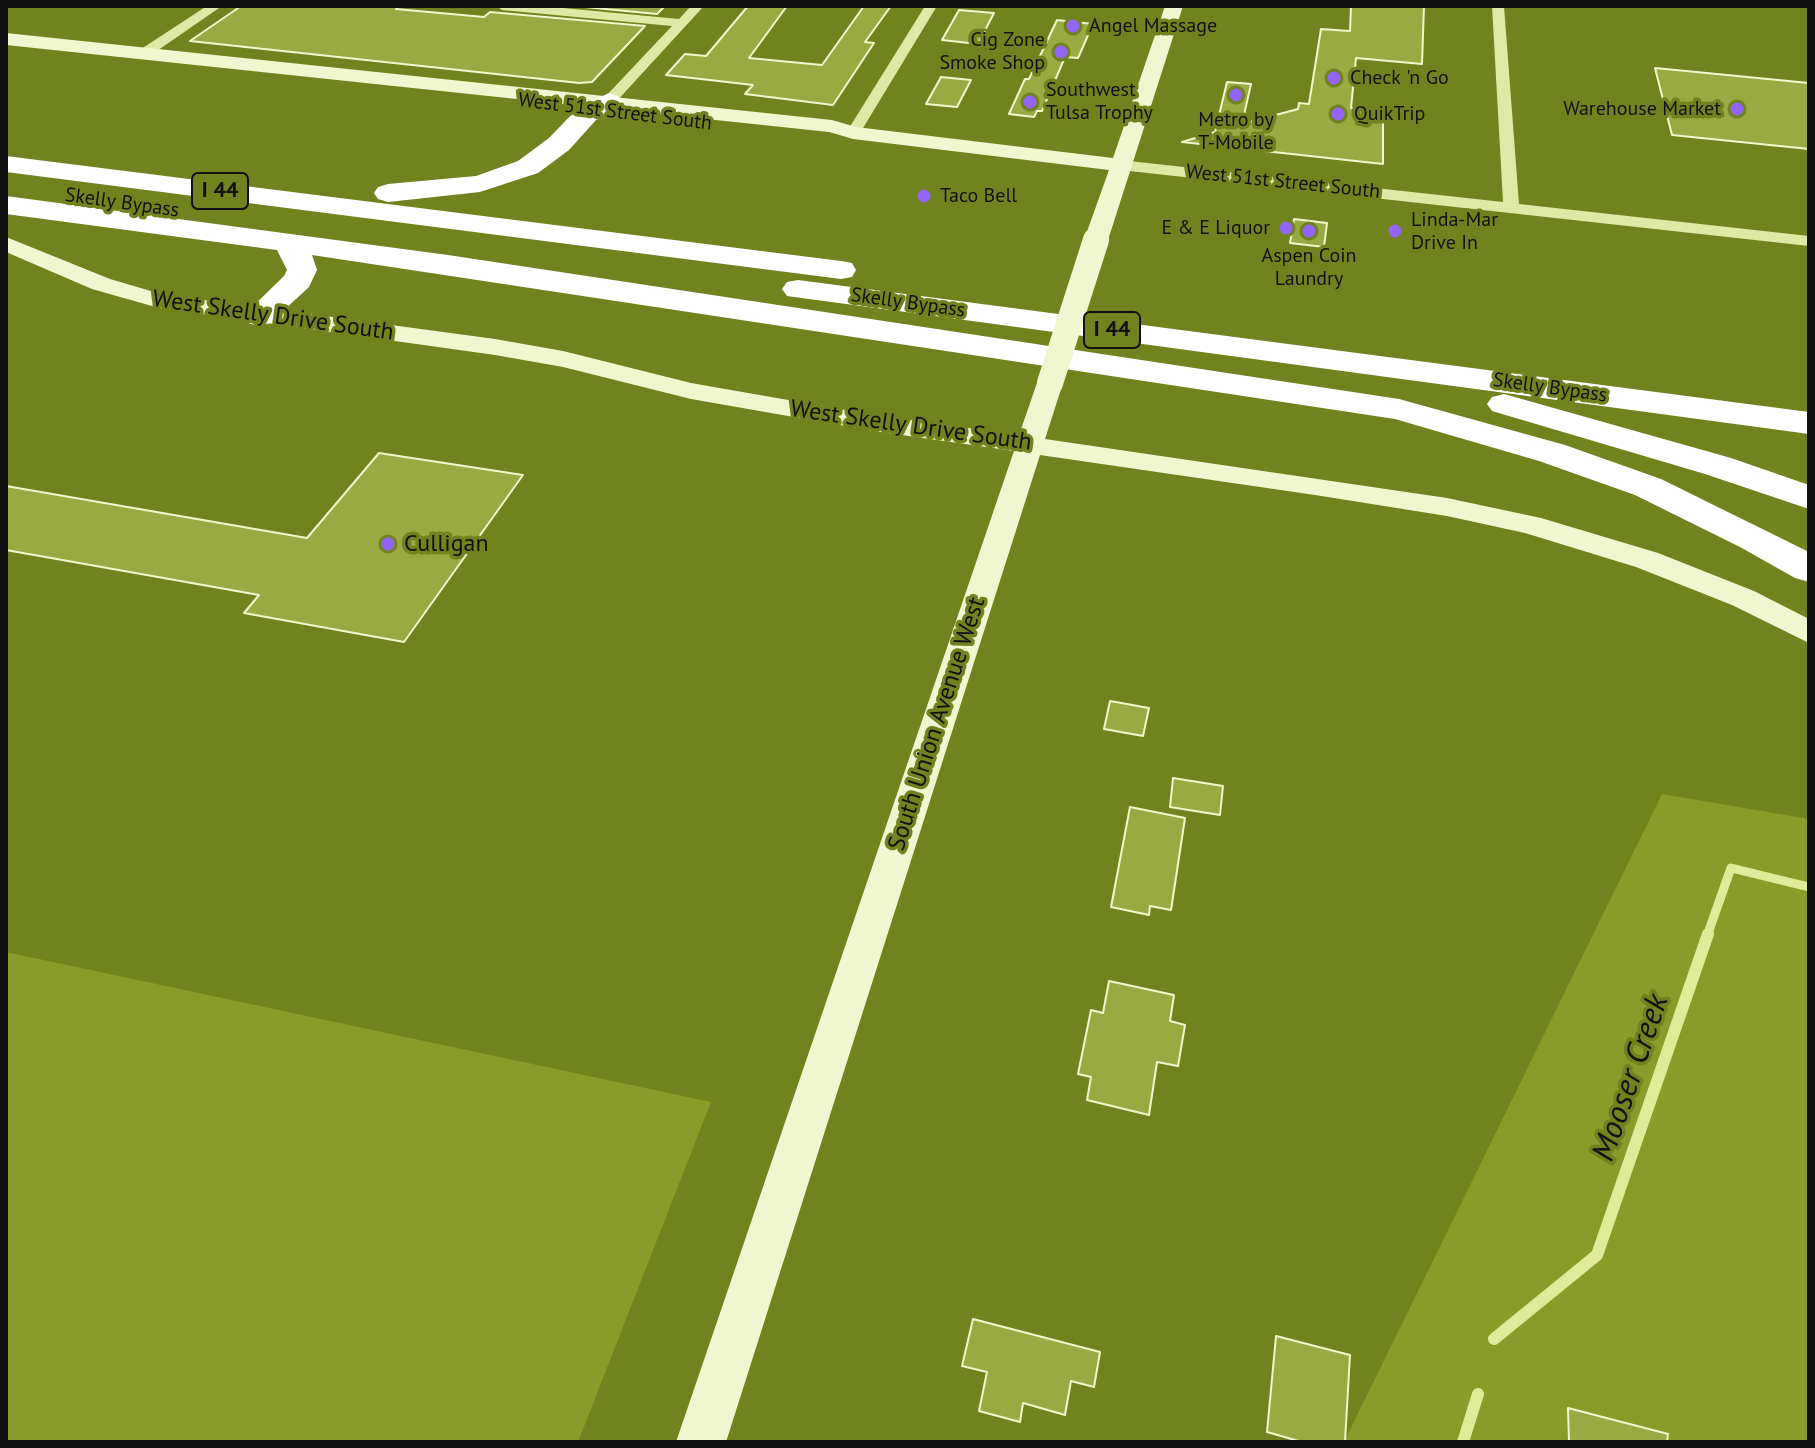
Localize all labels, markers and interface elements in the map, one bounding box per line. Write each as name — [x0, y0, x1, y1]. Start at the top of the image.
place label: Angel Massage — [1089, 14, 1217, 38]
marker: Angel Massage — [1064, 17, 1082, 35]
place label: Cig Zone Smoke Shop — [939, 28, 1045, 75]
marker: Cig Zone Smoke Shop — [1052, 43, 1070, 61]
place label: Check 'n Go — [1350, 66, 1449, 90]
marker: Check 'n Go — [1325, 69, 1343, 87]
place label: Southwest Tulsa Trophy — [1046, 78, 1153, 125]
marker: Metro by T-Mobile — [1227, 86, 1245, 104]
street label: West 51st Street South — [517, 88, 713, 136]
marker: Southwest Tulsa Trophy — [1021, 93, 1039, 111]
place label: Warehouse Market — [1563, 97, 1721, 121]
marker: Warehouse Market — [1728, 100, 1746, 118]
place label: QuikTrip — [1354, 102, 1425, 126]
marker: QuikTrip — [1329, 105, 1347, 123]
place label: Metro by T-Mobile — [1198, 108, 1274, 155]
street label: West 51st Street South — [1185, 160, 1381, 204]
road number: I 44 — [192, 173, 248, 209]
street label: Skelly Bypass — [63, 183, 181, 223]
place label: Taco Bell — [940, 184, 1017, 208]
marker: Taco Bell — [915, 187, 933, 205]
place label: Linda-Mar Drive In — [1411, 208, 1498, 255]
place label: E & E Liquor — [1162, 216, 1270, 240]
marker: E & E Liquor — [1277, 219, 1295, 237]
marker: Aspen Coin Laundry — [1300, 222, 1318, 240]
marker: Linda-Mar Drive In — [1386, 222, 1404, 240]
place label: Aspen Coin Laundry — [1261, 244, 1357, 291]
street label: Skelly Bypass — [849, 283, 967, 323]
street label: West Skelly Drive South — [150, 285, 396, 347]
road number: I 44 — [1084, 312, 1140, 348]
street label: Skelly Bypass — [1491, 368, 1609, 408]
street label: West Skelly Drive South — [788, 395, 1034, 457]
place label: Culligan — [404, 530, 489, 558]
marker: Culligan — [379, 535, 397, 553]
street label: South Union Avenue West — [882, 594, 992, 854]
water label: Mooser Creek — [1585, 990, 1677, 1166]

